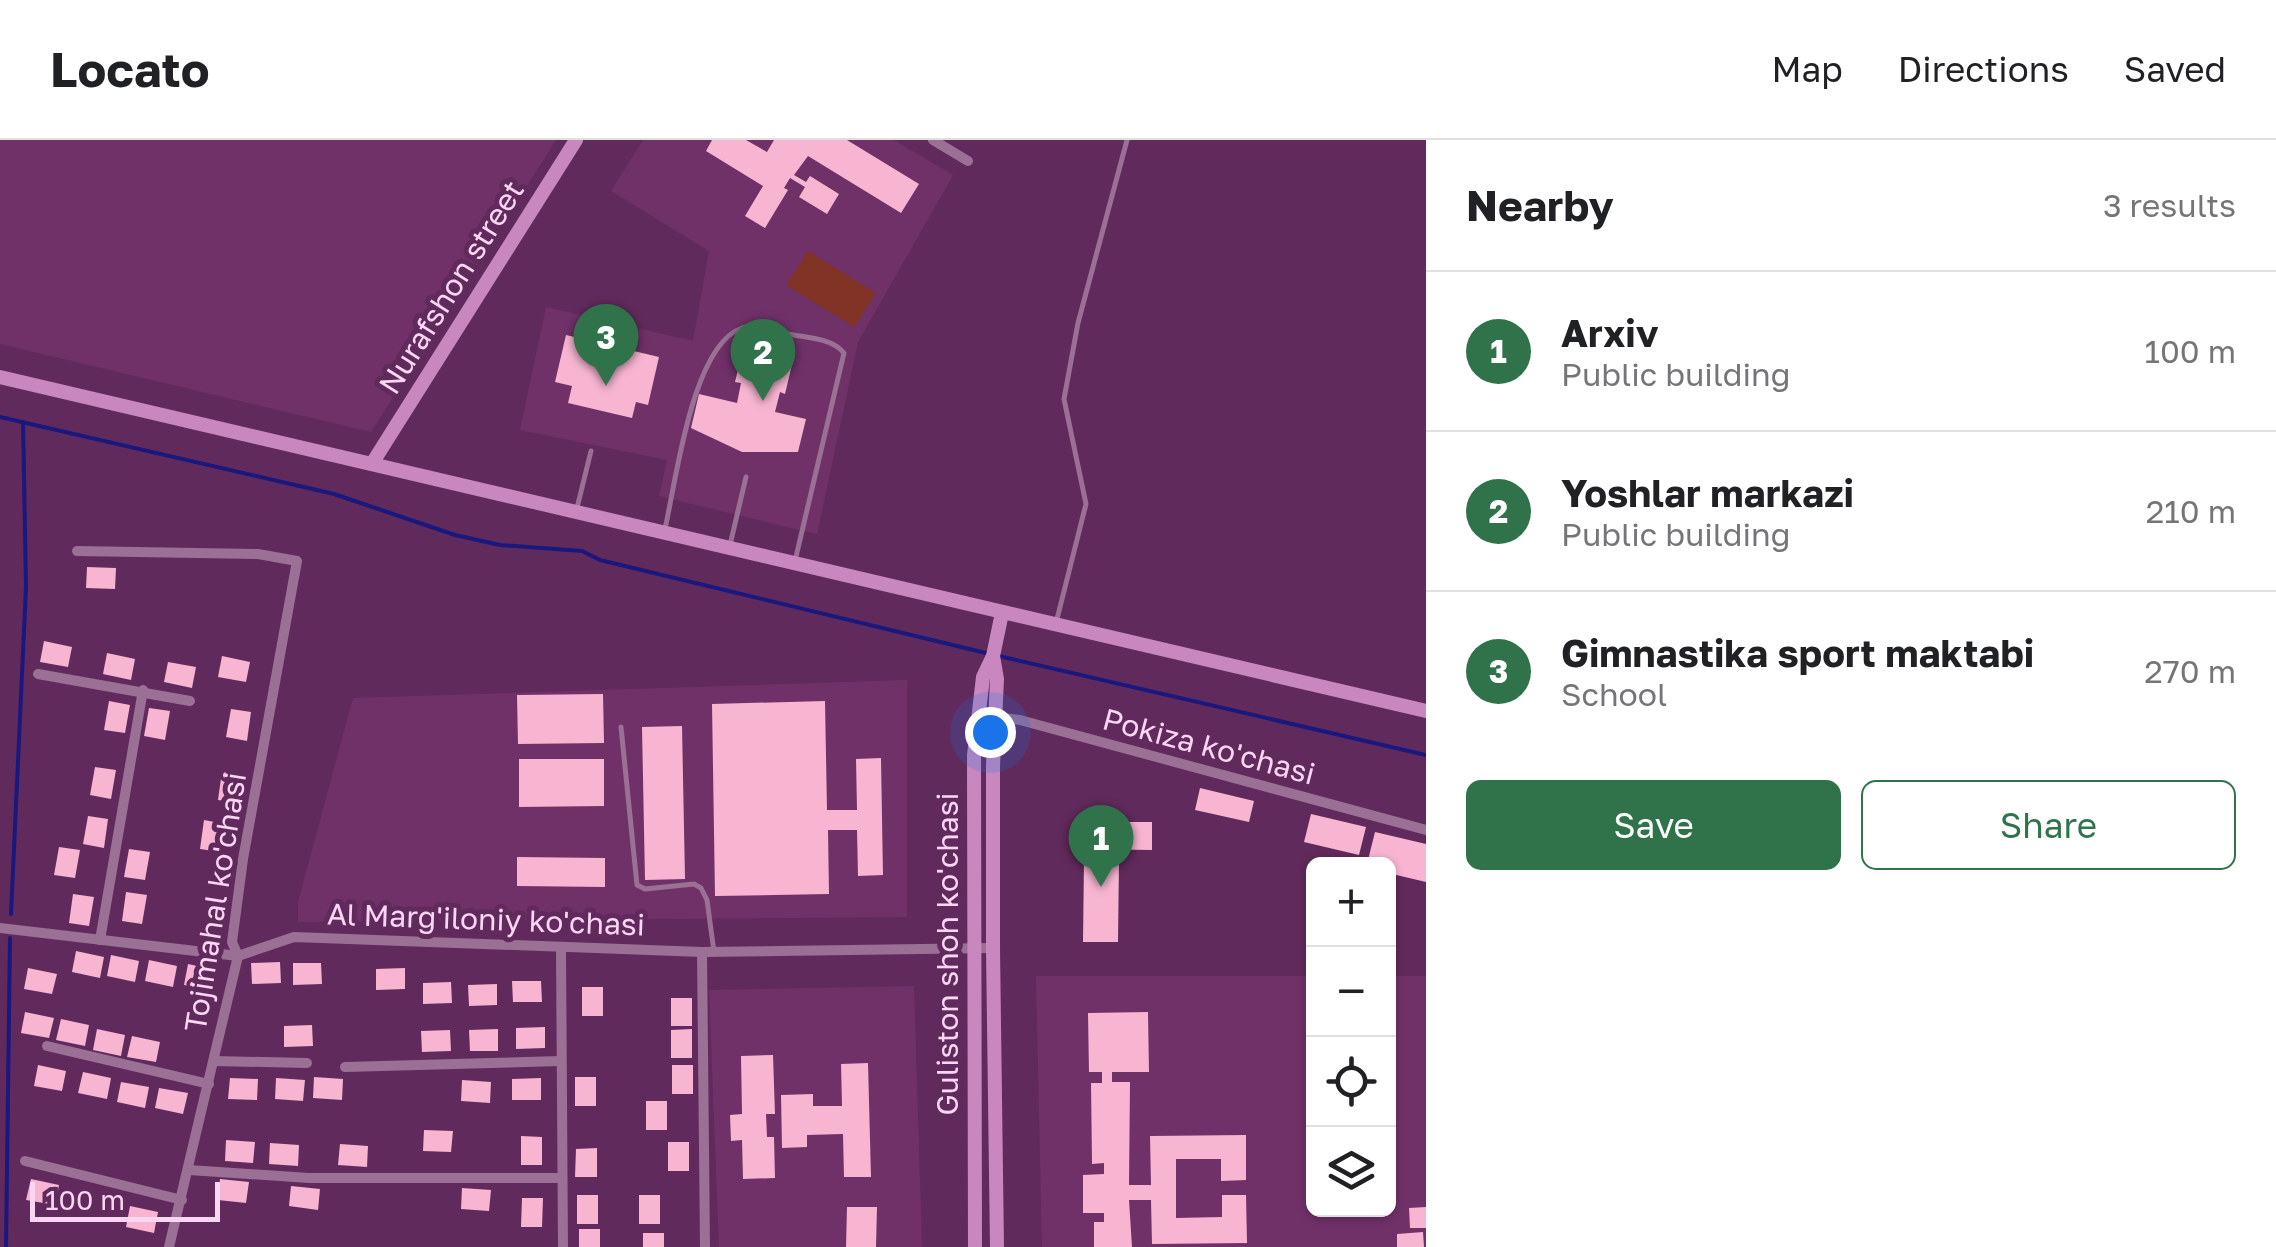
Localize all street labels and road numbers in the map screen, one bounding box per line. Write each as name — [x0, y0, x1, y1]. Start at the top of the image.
street label: Nurafshon street — [371, 174, 531, 400]
street label: Pokiza ko'chasi — [1099, 700, 1319, 792]
street label: Tojimahal ko'chasi — [177, 770, 253, 1034]
street label: Guliston shoh ko'chasi — [929, 792, 965, 1116]
street label: Al Marg'iloniy ko'chasi — [326, 895, 646, 943]

